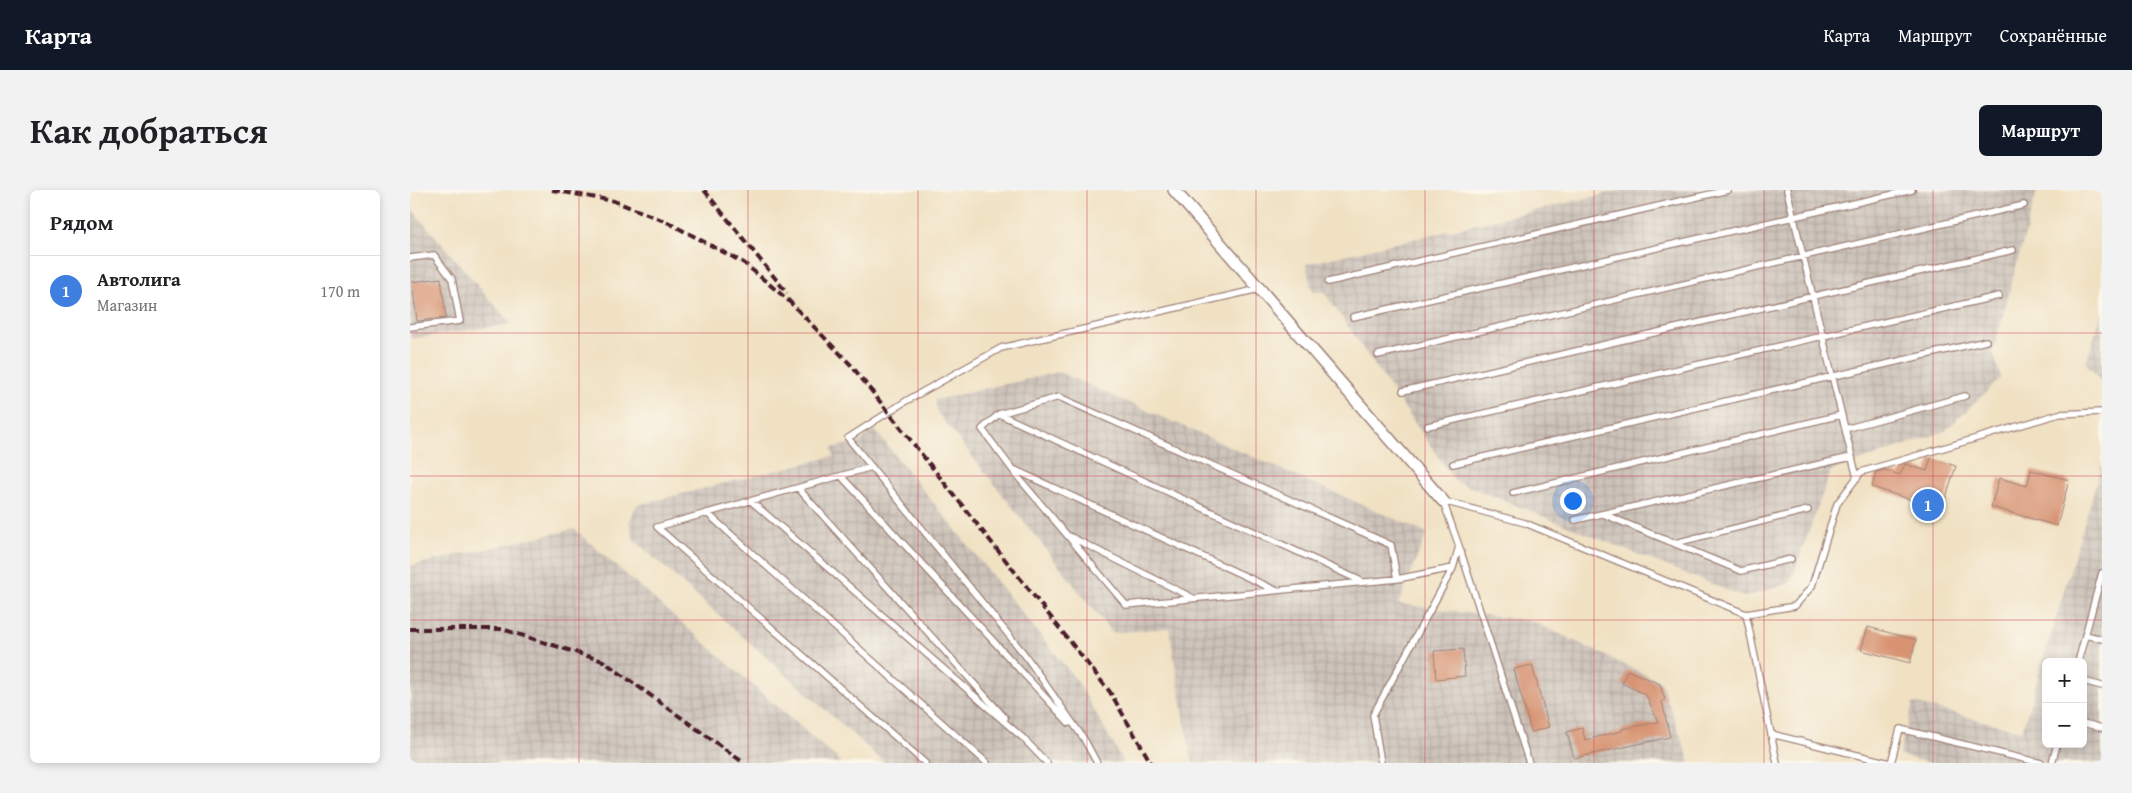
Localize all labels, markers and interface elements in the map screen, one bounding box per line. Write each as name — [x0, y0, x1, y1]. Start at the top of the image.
text: Карта — [25, 18, 92, 53]
text: Карта — [1824, 22, 1870, 49]
text: Маршрут — [1898, 22, 1972, 49]
text: Сохранённые — [2000, 22, 2107, 49]
text: Как добраться — [30, 105, 268, 156]
button: Маршрут — [1979, 105, 2102, 156]
text: Рядом — [50, 207, 113, 238]
text: Автолига — [97, 265, 181, 293]
text: 1 — [62, 279, 70, 303]
text: 170 m — [320, 279, 360, 303]
text: Магазин — [97, 293, 157, 317]
pin: 1 — [1912, 486, 1944, 524]
your location — [1560, 488, 1586, 514]
map controls — [2042, 658, 2087, 748]
button: + — [2042, 658, 2087, 703]
button: − — [2042, 703, 2087, 748]

